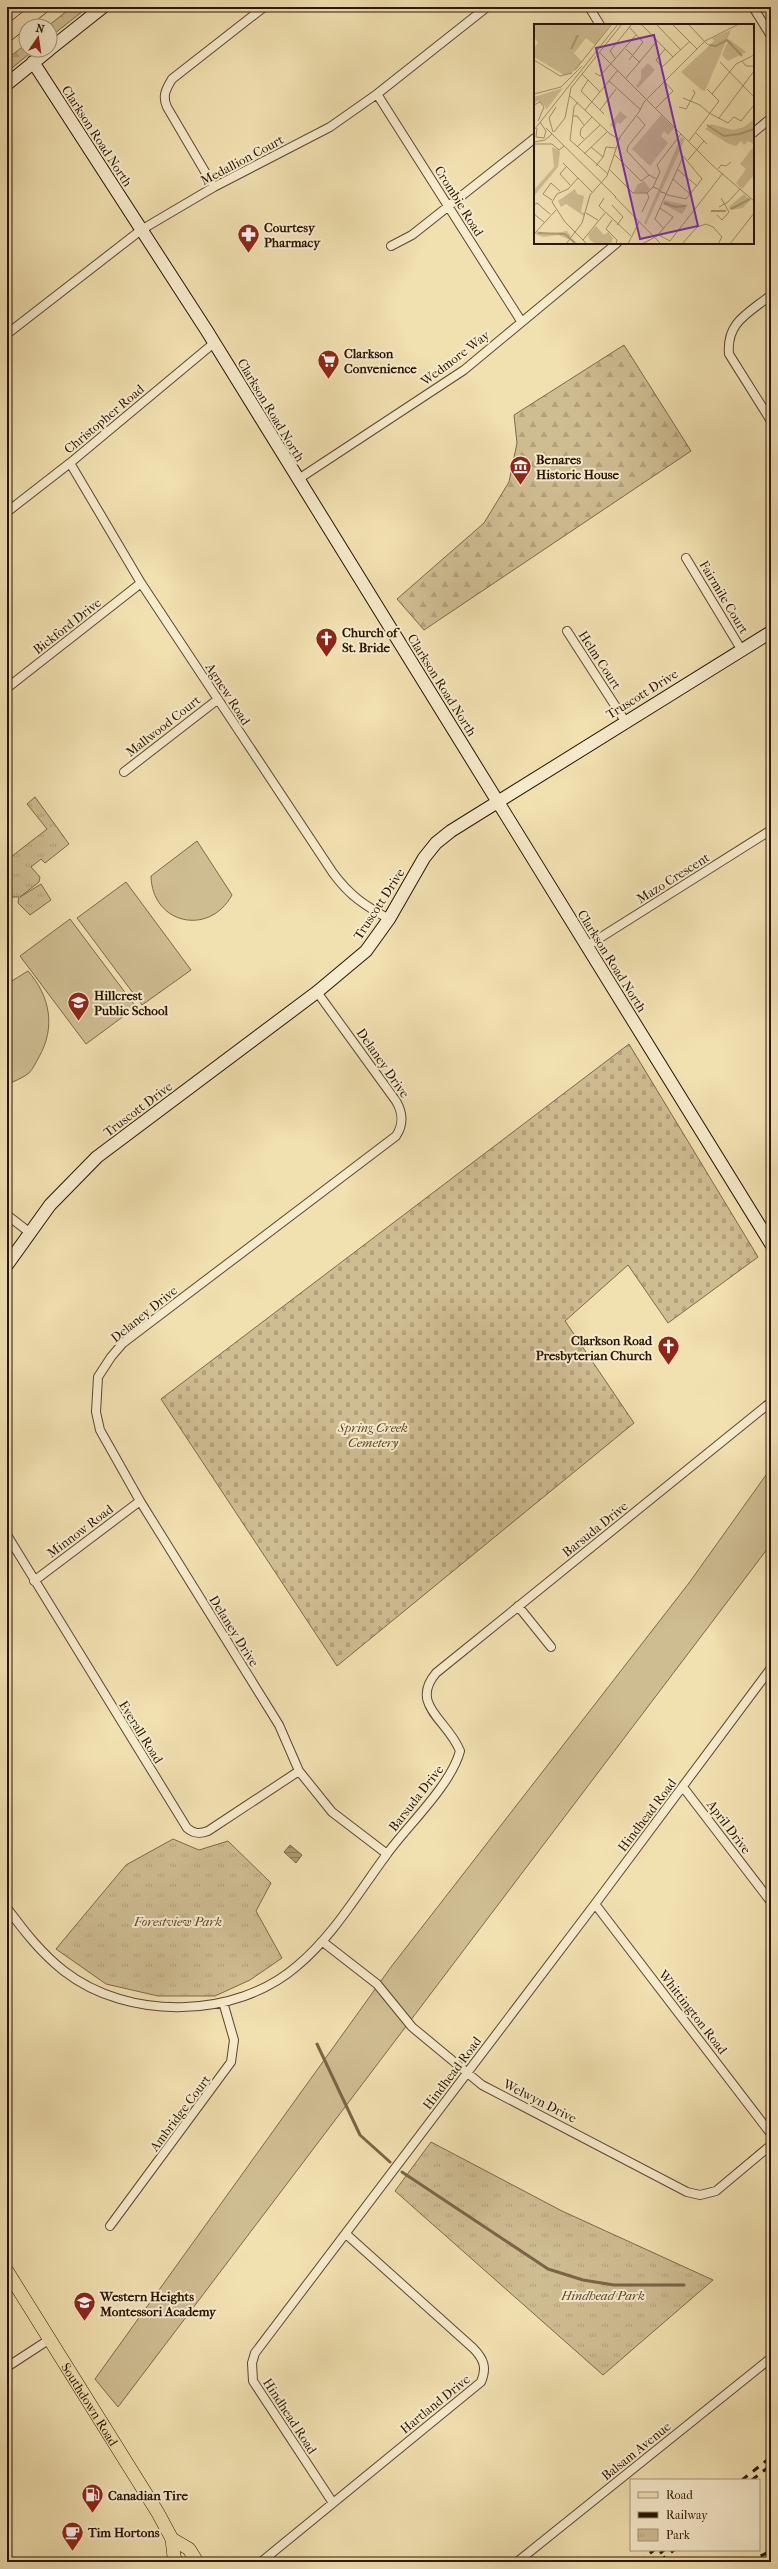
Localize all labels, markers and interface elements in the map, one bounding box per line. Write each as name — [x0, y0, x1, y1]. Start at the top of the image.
north arrow — [18, 18, 58, 58]
text: N — [35, 21, 46, 36]
inset map — [534, 24, 754, 244]
street label: Clarkson Road North — [59, 83, 136, 190]
street label: Medallion Court — [198, 132, 286, 188]
street label: Crombie Road — [431, 163, 487, 240]
place label: Courtesy Pharmacy — [264, 220, 321, 251]
pharmacy icon: Courtesy Pharmacy — [235, 221, 261, 254]
street label: Wedmore Way — [417, 327, 493, 389]
place label: Clarkson Convenience — [344, 346, 417, 376]
supermarket icon: Clarkson Convenience — [315, 347, 341, 380]
street label: Clarkson Road North — [234, 356, 308, 465]
street label: Christopher Road — [61, 381, 148, 457]
place label: Benares Historic House — [536, 452, 620, 482]
museum icon: Benares Historic House — [507, 453, 533, 486]
street label: Fairmile Court — [696, 558, 752, 637]
street label: Bickford Drive — [30, 594, 104, 657]
place label: Church of St. Bride — [342, 625, 400, 655]
church icon: Church of St. Bride — [314, 626, 340, 659]
street label: Helm Court — [576, 628, 625, 692]
street label: Clarkson Road North — [405, 631, 480, 739]
street label: Agnew Road — [202, 659, 254, 728]
street label: Truscott Drive — [603, 666, 681, 722]
street label: Mallwood Court — [123, 692, 203, 760]
street label: Mazo Crescent — [634, 850, 712, 906]
street label: Truscott Drive — [350, 865, 408, 942]
street label: Clarkson Road North — [575, 907, 650, 1015]
place label: Hillcrest Public School — [94, 988, 168, 1018]
school or university icon: Hillcrest Public School — [65, 989, 91, 1022]
street label: Delaney Drive — [354, 1025, 413, 1101]
street label: Truscott Drive — [101, 1078, 176, 1140]
street label: Delaney Drive — [108, 1282, 181, 1345]
place label: Clarkson Road Presbyterian Church — [536, 1333, 653, 1364]
church icon: Clarkson Road Presbyterian Church — [655, 1334, 681, 1367]
park label: Spring Creek Cemetery — [337, 1420, 408, 1450]
street label: Barsuda Drive — [559, 1498, 631, 1560]
street label: Minnow Road — [44, 1501, 117, 1561]
street label: Delaney Drive — [206, 1593, 262, 1670]
street label: Everall Road — [116, 1698, 167, 1767]
street label: Barsuda Drive — [386, 1762, 447, 1834]
street label: Hindhead Road — [615, 1775, 680, 1854]
street label: April Drive — [703, 1797, 754, 1857]
park label: Forestview Park — [133, 1914, 222, 1929]
street label: Whittington Road — [655, 1966, 731, 2058]
street label: Hindhead Road — [420, 2033, 485, 2112]
street label: Ambridge Court — [146, 2072, 214, 2155]
street label: Welwyn Drive — [500, 2076, 580, 2126]
park label: Hindhead Park — [560, 2288, 645, 2303]
place label: Western Heights Montessori Academy — [99, 2289, 217, 2320]
school or university icon: Western Heights Montessori Academy — [71, 2290, 97, 2323]
street label: Southdown Road — [59, 2360, 122, 2449]
street label: Hartland Drive — [397, 2371, 473, 2437]
street label: Hindhead Road — [260, 2375, 321, 2457]
street label: Balsam Avenue — [598, 2418, 674, 2483]
legend — [630, 2479, 760, 2551]
fuel station icon: Canadian Tire — [79, 2482, 105, 2515]
place label: Canadian Tire — [108, 2488, 188, 2503]
text: Road — [666, 2488, 693, 2502]
text: Railway — [666, 2508, 708, 2522]
cafe icon: Tim Hortons — [60, 2519, 86, 2552]
place label: Tim Hortons — [87, 2525, 160, 2540]
text: Park — [666, 2528, 691, 2542]

